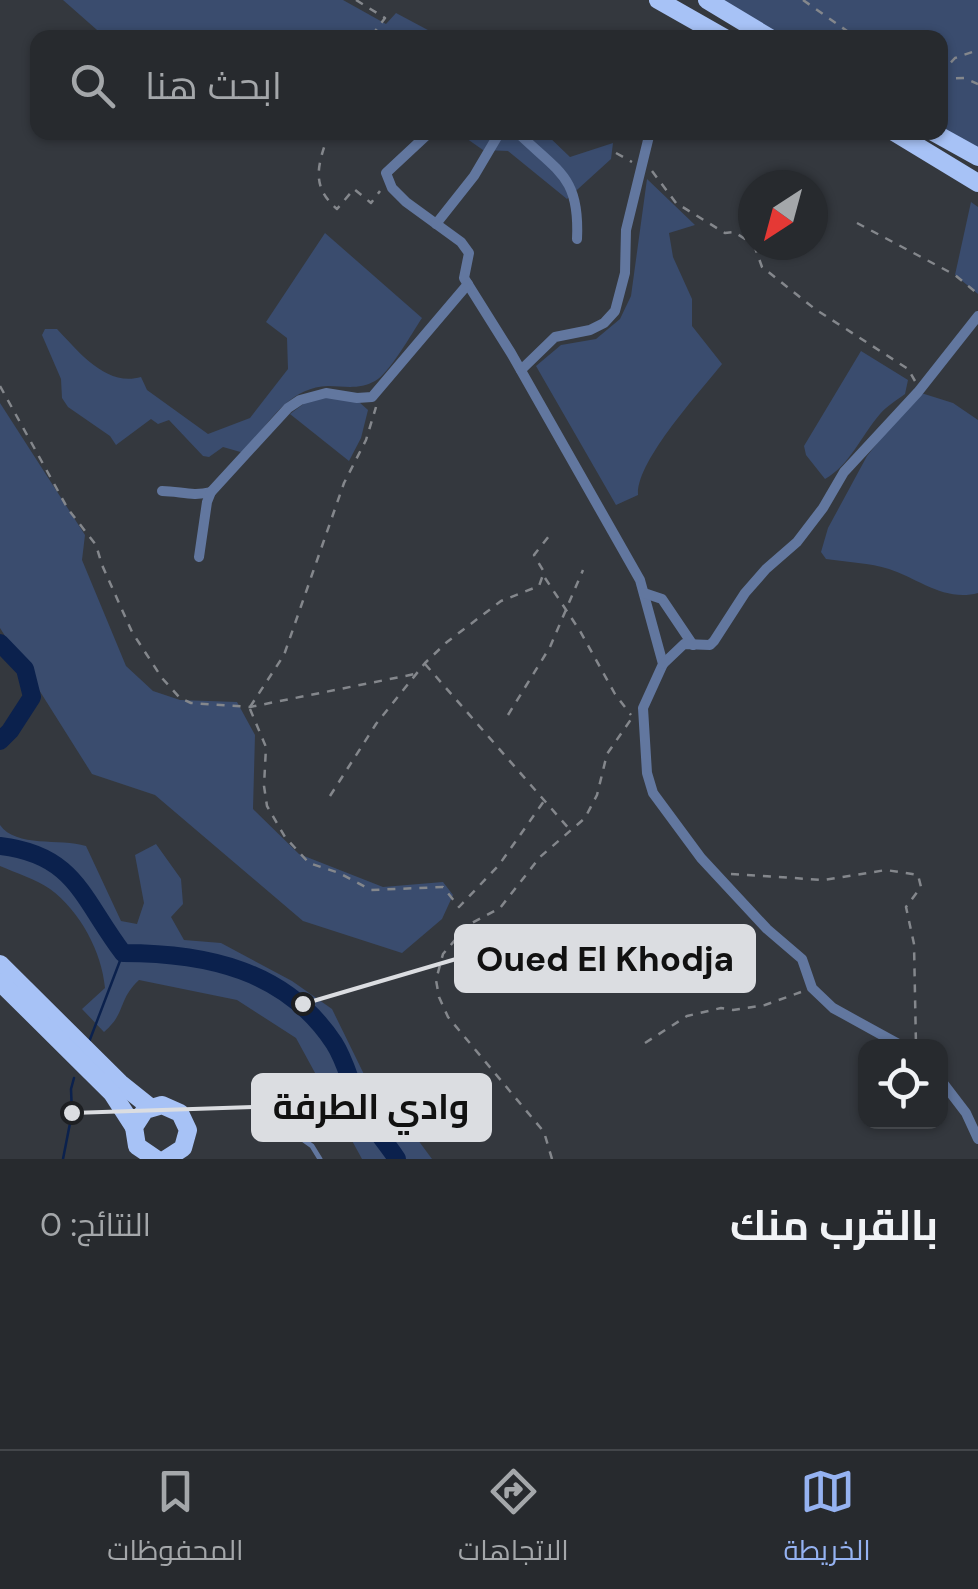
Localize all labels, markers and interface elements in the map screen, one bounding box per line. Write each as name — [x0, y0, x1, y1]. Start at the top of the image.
search box — [30, 30, 948, 140]
icon: search — [65, 58, 120, 113]
text: ابحث هنا — [145, 61, 282, 111]
north arrow — [738, 170, 828, 260]
callout: Oued El Khodja — [456, 926, 754, 991]
text: Oued El Khodja — [476, 936, 734, 982]
map controls — [858, 1039, 948, 1129]
button: locate — [858, 1039, 948, 1129]
callout: وادي الطرفة — [253, 1075, 490, 1140]
text: وادي الطرفة — [273, 1084, 469, 1135]
text: بالقرب منك — [730, 1198, 938, 1253]
text: النتائج: 0 — [40, 1204, 151, 1246]
tab: المحفوظات — [107, 1464, 244, 1576]
tab: الاتجاهات — [458, 1464, 569, 1576]
tab: الخريطة — [783, 1464, 871, 1576]

